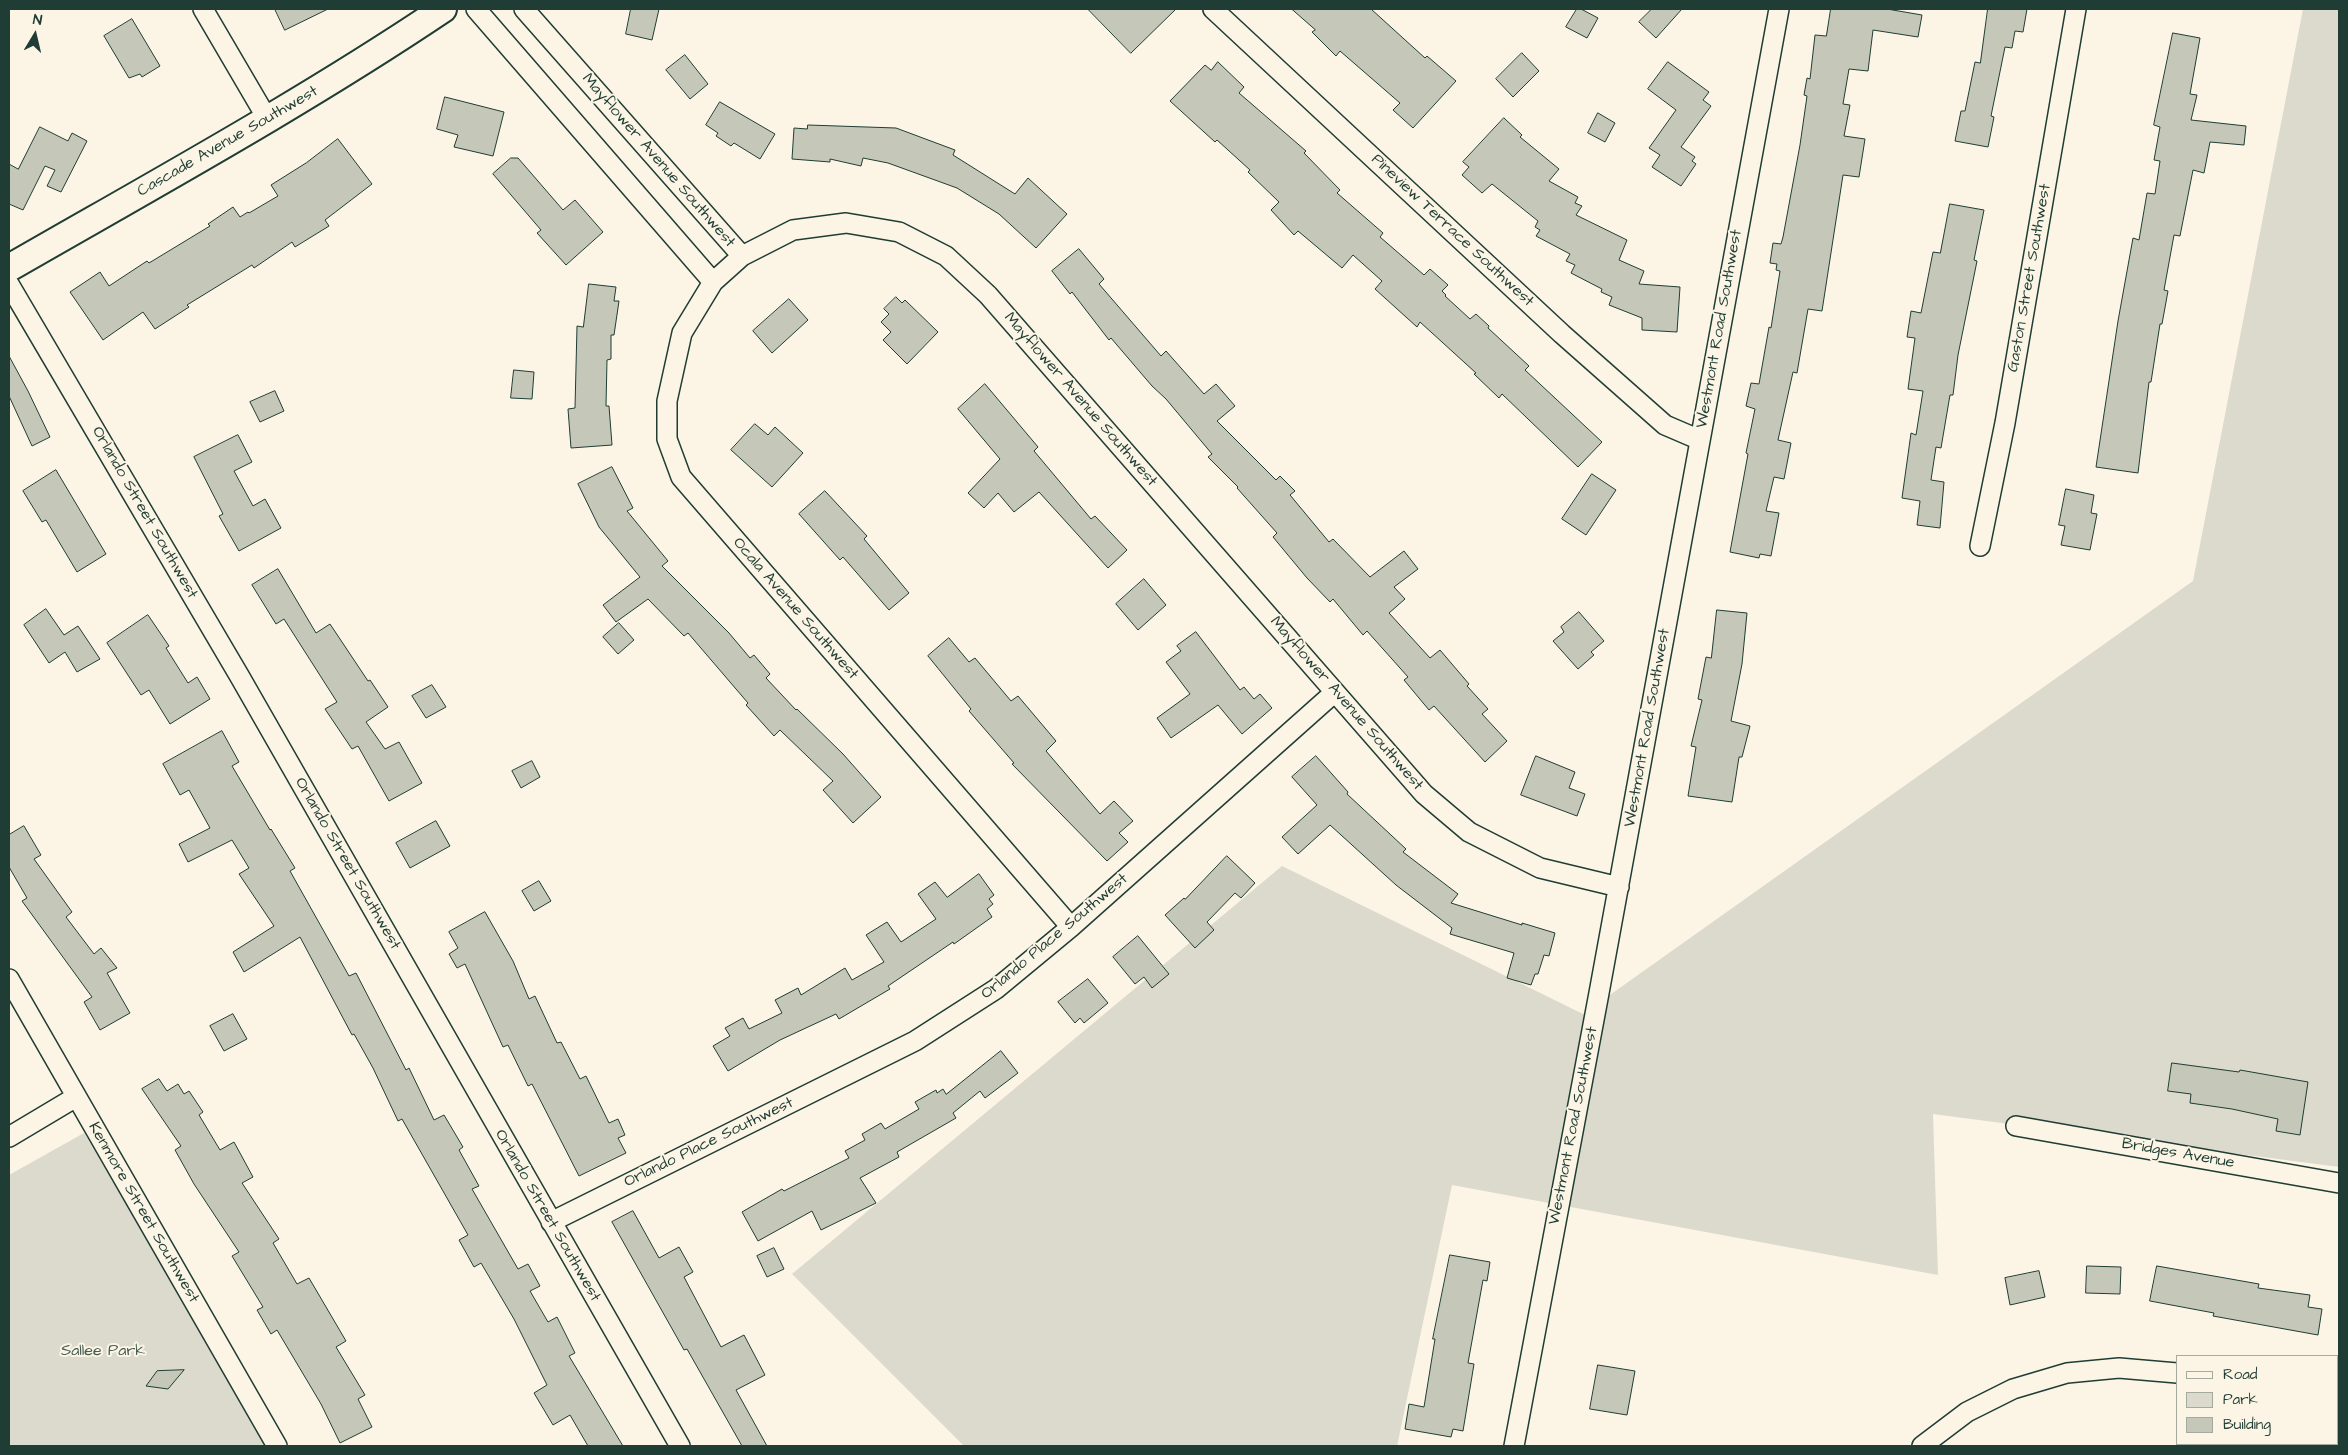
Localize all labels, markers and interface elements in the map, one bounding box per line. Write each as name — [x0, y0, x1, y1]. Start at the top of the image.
north arrow — [10, 10, 60, 60]
text: N — [31, 10, 43, 31]
street label: Mayflower Avenue Southwest — [577, 70, 739, 252]
street label: Cascade Avenue Southwest — [134, 82, 322, 202]
street label: Pineview Terrace Southwest — [1367, 150, 1537, 312]
street label: Gaston Street Southwest — [2004, 182, 2056, 374]
street label: Westmont Road Southwest — [1693, 228, 1747, 430]
street label: Mayflower Avenue Southwest — [999, 309, 1161, 491]
street label: Orlando Street Southwest — [87, 424, 201, 602]
street label: Ocala Avenue Southwest — [728, 534, 862, 684]
street label: Mayflower Avenue Southwest — [1265, 613, 1427, 795]
street label: Westmont Road Southwest — [1621, 627, 1675, 829]
street label: Orlando Street Southwest — [290, 775, 404, 953]
street label: Orlando Place Southwest — [978, 870, 1132, 1004]
street label: Westmont Road Southwest — [1545, 1025, 1603, 1227]
street label: Orlando Place Southwest — [621, 1094, 797, 1192]
street label: Kenmore Street Southwest — [83, 1119, 203, 1307]
street label: Orlando Street Southwest — [490, 1127, 604, 1305]
street label: Bridges Avenue — [2120, 1135, 2236, 1173]
park label: Sallee Park — [61, 1342, 145, 1362]
legend — [2176, 1355, 2338, 1445]
text: Road — [2223, 1364, 2257, 1385]
text: Park — [2223, 1389, 2258, 1410]
text: Building — [2223, 1414, 2271, 1435]

